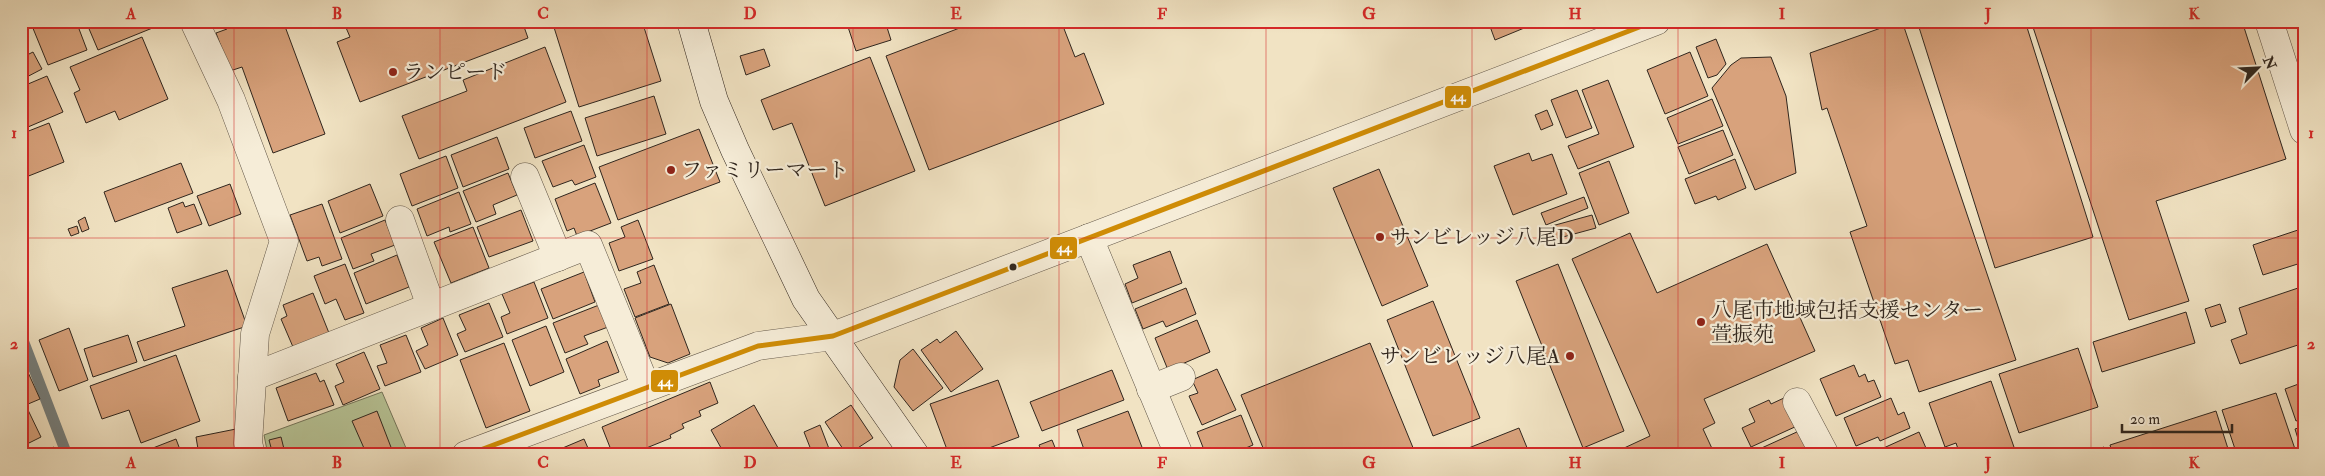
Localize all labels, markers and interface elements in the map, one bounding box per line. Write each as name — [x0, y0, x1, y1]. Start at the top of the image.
text: A — [125, 4, 137, 24]
text: B — [332, 4, 342, 24]
text: C — [537, 4, 549, 24]
text: D — [743, 4, 757, 24]
text: E — [950, 4, 962, 24]
text: F — [1157, 4, 1167, 24]
text: G — [1362, 4, 1376, 24]
text: H — [1568, 4, 1582, 24]
text: I — [1779, 4, 1786, 24]
text: J — [1984, 4, 1992, 25]
text: K — [2188, 4, 2200, 24]
north arrow — [2232, 42, 2282, 92]
text: N — [2259, 53, 2280, 73]
place label: ランピード — [403, 59, 507, 86]
marker: ランピード — [387, 66, 399, 78]
line badge: 44 — [1444, 85, 1472, 109]
text: 44 — [1449, 88, 1467, 105]
text: 1 — [11, 123, 17, 143]
text: 1 — [2308, 123, 2314, 143]
place label: ファミリーマート — [681, 157, 849, 184]
marker: ファミリーマート — [665, 164, 677, 176]
place label: サンビレッジ八尾D — [1390, 224, 1574, 251]
marker: サンビレッジ八尾D — [1374, 231, 1386, 243]
line badge: 44 — [1049, 236, 1078, 260]
text: 44 — [1055, 239, 1073, 256]
unlabelled marker — [1008, 262, 1018, 272]
place label: 八尾市地域包括支援センター 萱振苑 — [1711, 297, 1983, 348]
marker: 八尾市地域包括支援センター 萱振苑 — [1695, 316, 1707, 328]
text: 2 — [10, 334, 18, 354]
text: 2 — [2307, 334, 2315, 354]
place label: サンビレッジ八尾A — [1380, 343, 1560, 370]
marker: サンビレッジ八尾A — [1564, 350, 1576, 362]
line badge: 44 — [650, 369, 679, 393]
text: 44 — [656, 373, 674, 390]
scale bar — [2122, 401, 2232, 433]
text: 20 m — [2130, 410, 2160, 429]
text: A — [125, 453, 137, 473]
text: B — [332, 453, 342, 473]
text: C — [537, 453, 549, 473]
text: D — [743, 453, 757, 473]
text: E — [950, 453, 962, 473]
text: F — [1157, 453, 1167, 473]
text: G — [1362, 453, 1376, 473]
text: H — [1568, 453, 1582, 473]
text: I — [1779, 453, 1786, 473]
text: J — [1984, 453, 1992, 474]
text: K — [2188, 453, 2200, 473]

